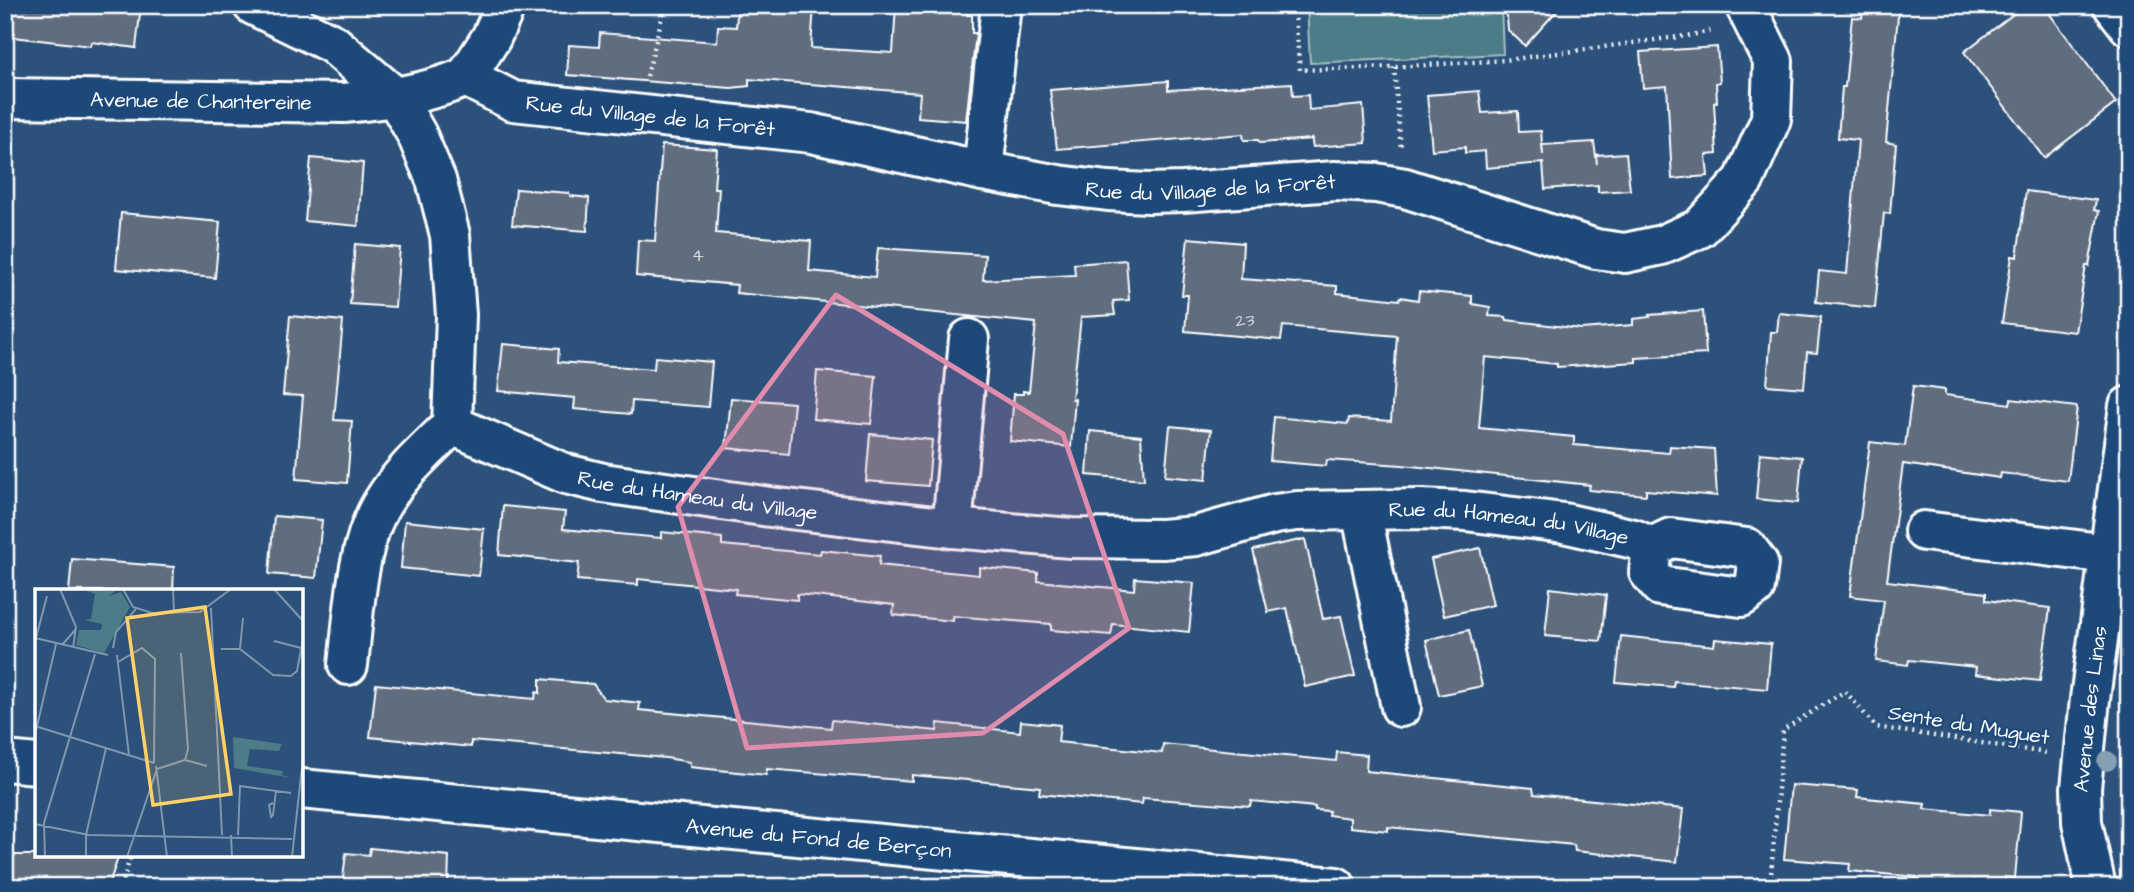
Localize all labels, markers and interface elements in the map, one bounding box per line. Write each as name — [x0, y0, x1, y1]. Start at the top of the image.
street label: Avenue de Chantereine — [90, 85, 312, 117]
street label: Rue du Village de la Forêt — [524, 88, 777, 144]
street label: Rue du Village de la Forêt — [1084, 166, 1337, 208]
house number: 4 — [692, 243, 704, 268]
house number: 23 — [1235, 308, 1255, 333]
street label: Rue du Hameau du Village — [575, 463, 819, 528]
street label: Rue du Hameau du Village — [1388, 494, 1632, 552]
inset map — [35, 589, 303, 857]
street label: Avenue des Linas — [2066, 624, 2114, 794]
street label: Sente du Muguet — [1886, 698, 2052, 754]
street label: Avenue du Fond de Berçon — [685, 811, 953, 865]

